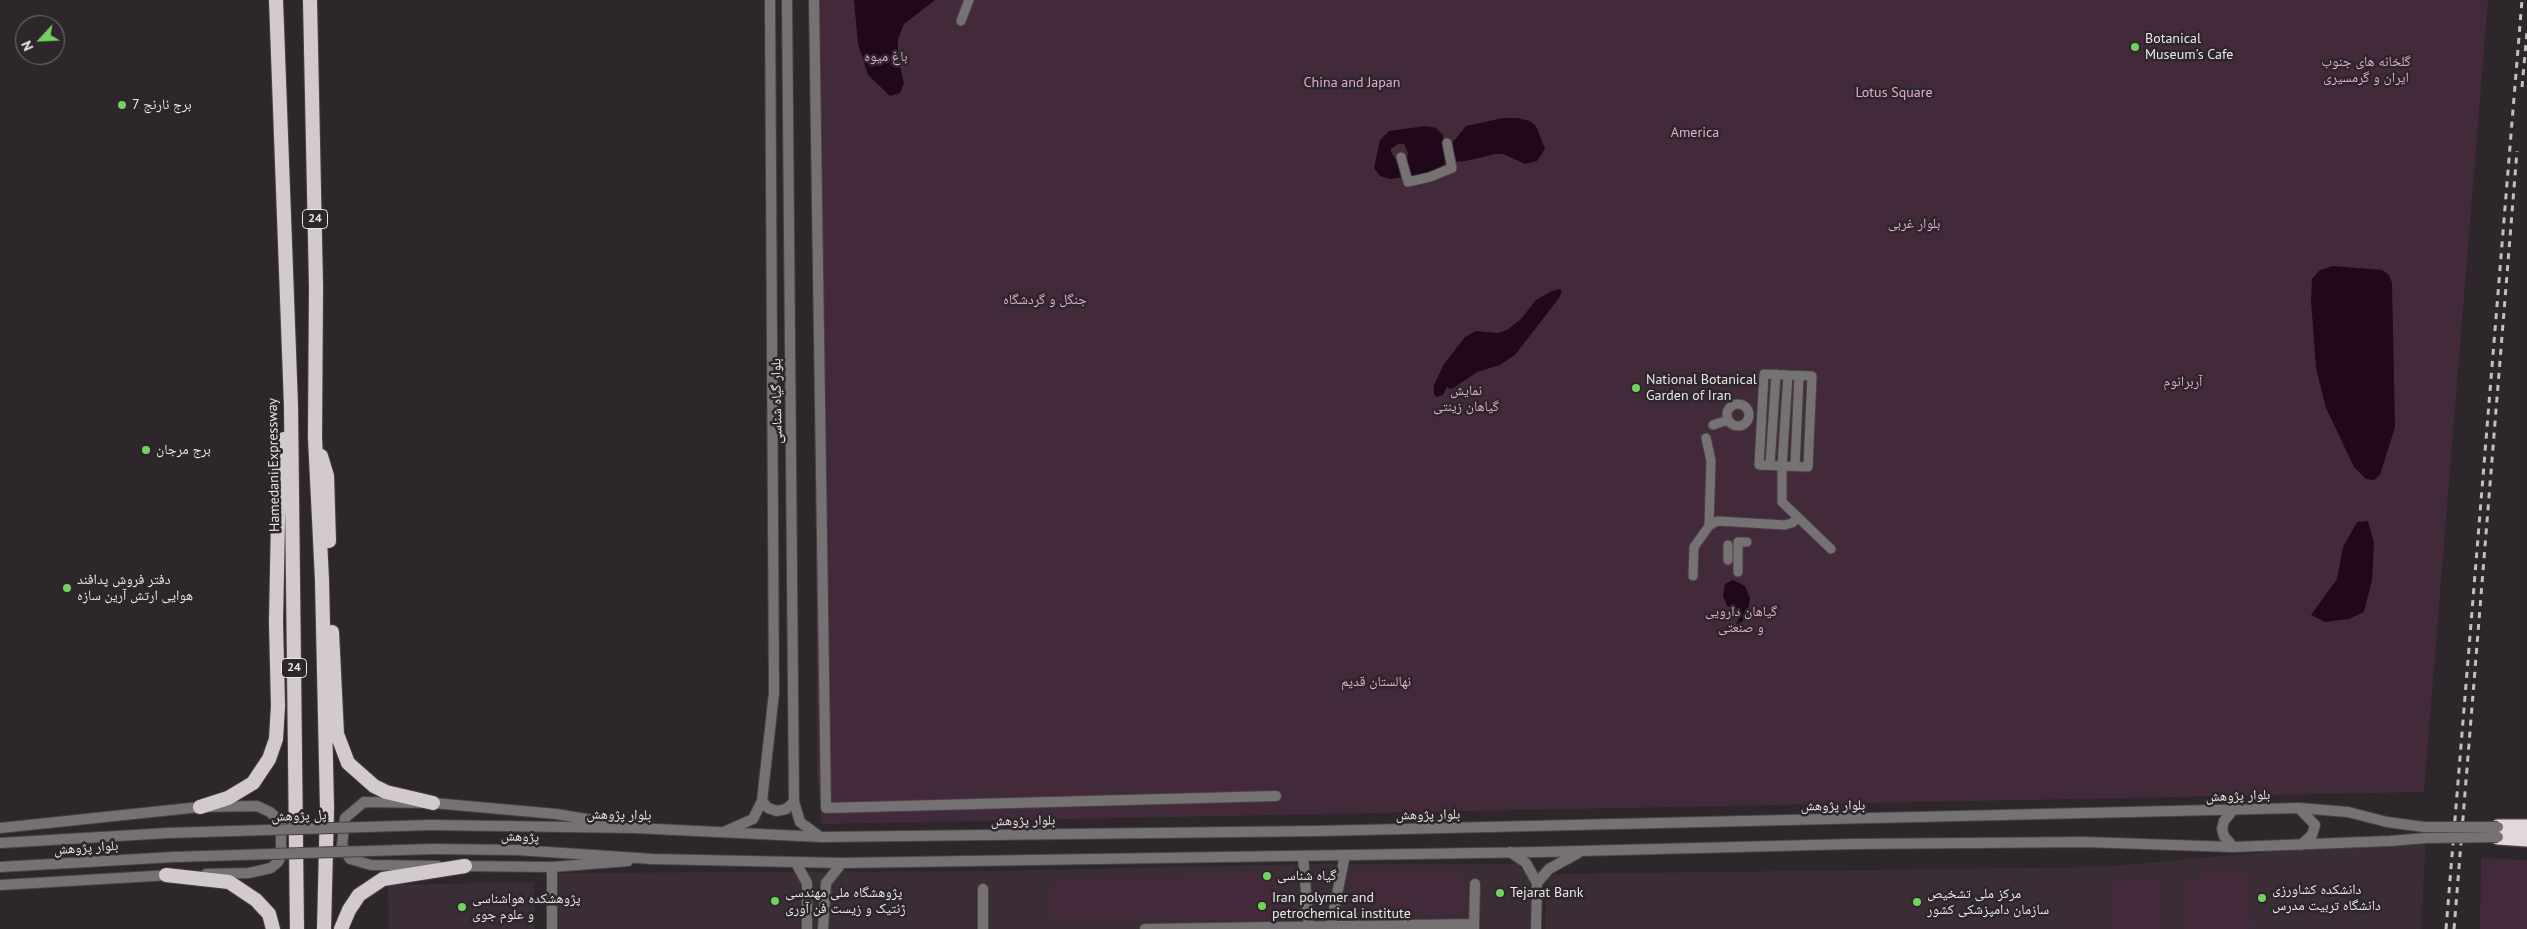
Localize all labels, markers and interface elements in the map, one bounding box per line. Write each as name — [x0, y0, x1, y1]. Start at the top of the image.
north arrow — [15, 15, 65, 65]
place label: Botanical Museum's Cafe — [2145, 31, 2233, 64]
text: N — [17, 38, 37, 54]
marker: Botanical Museum's Cafe — [2129, 41, 2141, 53]
park label: باغ میوه — [864, 49, 908, 65]
park label: گلخانه های جنوب ایران و گرمسیری — [2321, 54, 2411, 86]
park label: China and Japan — [1304, 75, 1400, 91]
park label: Lotus Square — [1855, 85, 1933, 101]
place label: برج نارنج 7 — [132, 97, 191, 113]
marker: برج نارنج 7 — [116, 99, 128, 111]
park label: America — [1671, 125, 1719, 141]
road number: 24 — [302, 210, 328, 228]
park label: بلوار غربی — [1888, 216, 1940, 232]
park label: جنگل و گردشگاه — [1003, 292, 1087, 308]
street label: بلوار گیاه شناسی — [768, 358, 786, 444]
place label: National Botanical Garden of Iran — [1646, 372, 1757, 404]
park label: آربرانوم — [2164, 374, 2202, 390]
marker: National Botanical Garden of Iran — [1630, 382, 1642, 394]
park label: نمایش گیاهان زینتی — [1433, 383, 1499, 416]
street label: Hamedani Expressway — [264, 398, 284, 532]
place label: برج مرجان — [156, 442, 211, 458]
marker: برج مرجان — [140, 444, 152, 456]
place label: دفتر فروش پدافند هوایی ارتش آرین سازه — [77, 572, 193, 604]
marker: دفتر فروش پدافند هوایی ارتش آرین سازه — [61, 582, 73, 594]
park label: گیاهان دارویی و صنعتی — [1705, 604, 1777, 636]
road number: 24 — [282, 658, 306, 678]
park label: نهالستان قدیم — [1341, 674, 1411, 690]
street label: بلوار پژوهش — [2205, 786, 2271, 806]
street label: بلوار پژوهش — [1801, 797, 1865, 815]
street label: بلوار پژوهش — [587, 806, 651, 824]
street label: بلوار پژوهش — [1396, 806, 1460, 824]
street label: پل پژوهش — [271, 807, 327, 825]
street label: بلوار پژوهش — [991, 812, 1055, 830]
street label: پژوهش — [501, 828, 539, 846]
street label: بلوار پژوهش — [53, 837, 119, 859]
place label: گیاه شناسی — [1277, 868, 1337, 884]
marker: گیاه شناسی — [1261, 870, 1273, 882]
place label: دانشکده کشاورزی دانشگاه تربیت مدرس — [2272, 882, 2381, 914]
place label: پژوهشگاه ملی مهندسی ژنتیک و زیست فن آوری — [785, 885, 906, 918]
place label: Tejarat Bank — [1510, 885, 1583, 901]
place label: مرکز ملی تشخیص سازمان دامپزشکی کشور — [1927, 886, 2049, 919]
marker: Tejarat Bank — [1494, 887, 1506, 899]
place label: Iran polymer and petrochemical institute — [1272, 890, 1411, 922]
place label: پژوهشکده هواشناسی و علوم جوی — [472, 891, 581, 924]
marker: دانشکده کشاورزی دانشگاه تربیت مدرس — [2256, 892, 2268, 904]
marker: پژوهشگاه ملی مهندسی ژنتیک و زیست فن آوری — [769, 895, 781, 907]
marker: مرکز ملی تشخیص سازمان دامپزشکی کشور — [1911, 896, 1923, 908]
marker: Iran polymer and petrochemical institute — [1256, 900, 1268, 912]
marker: پژوهشکده هواشناسی و علوم جوی — [456, 901, 468, 913]

